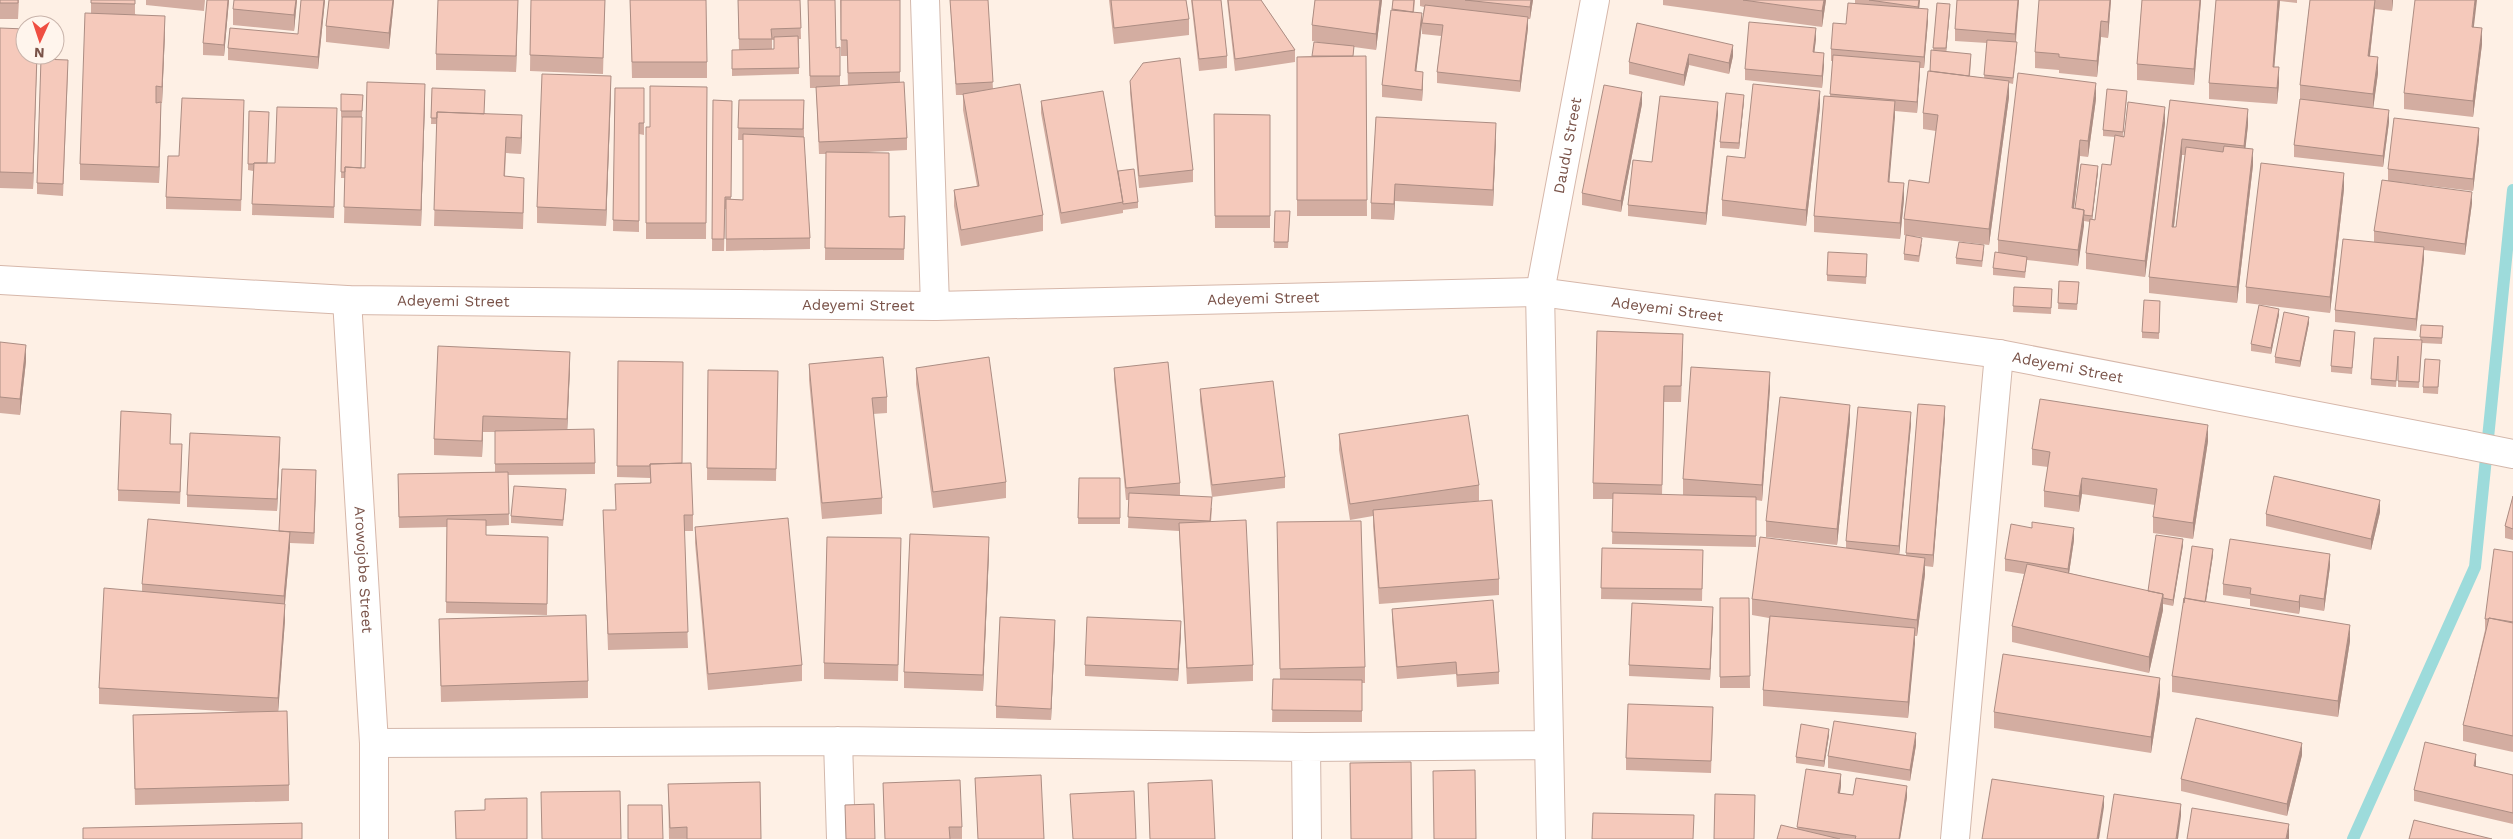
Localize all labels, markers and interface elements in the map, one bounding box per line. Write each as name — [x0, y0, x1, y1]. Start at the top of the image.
north arrow — [15, 15, 65, 65]
text: N — [34, 45, 45, 61]
street label: Daudu Street — [1550, 95, 1586, 195]
street label: Adeyemi Street — [1207, 288, 1320, 309]
street label: Adeyemi Street — [397, 292, 510, 311]
street label: Adeyemi Street — [1610, 293, 1725, 326]
street label: Adeyemi Street — [802, 296, 915, 315]
street label: Adeyemi Street — [2011, 348, 2125, 387]
street label: Arowojobe Street — [351, 505, 376, 634]

